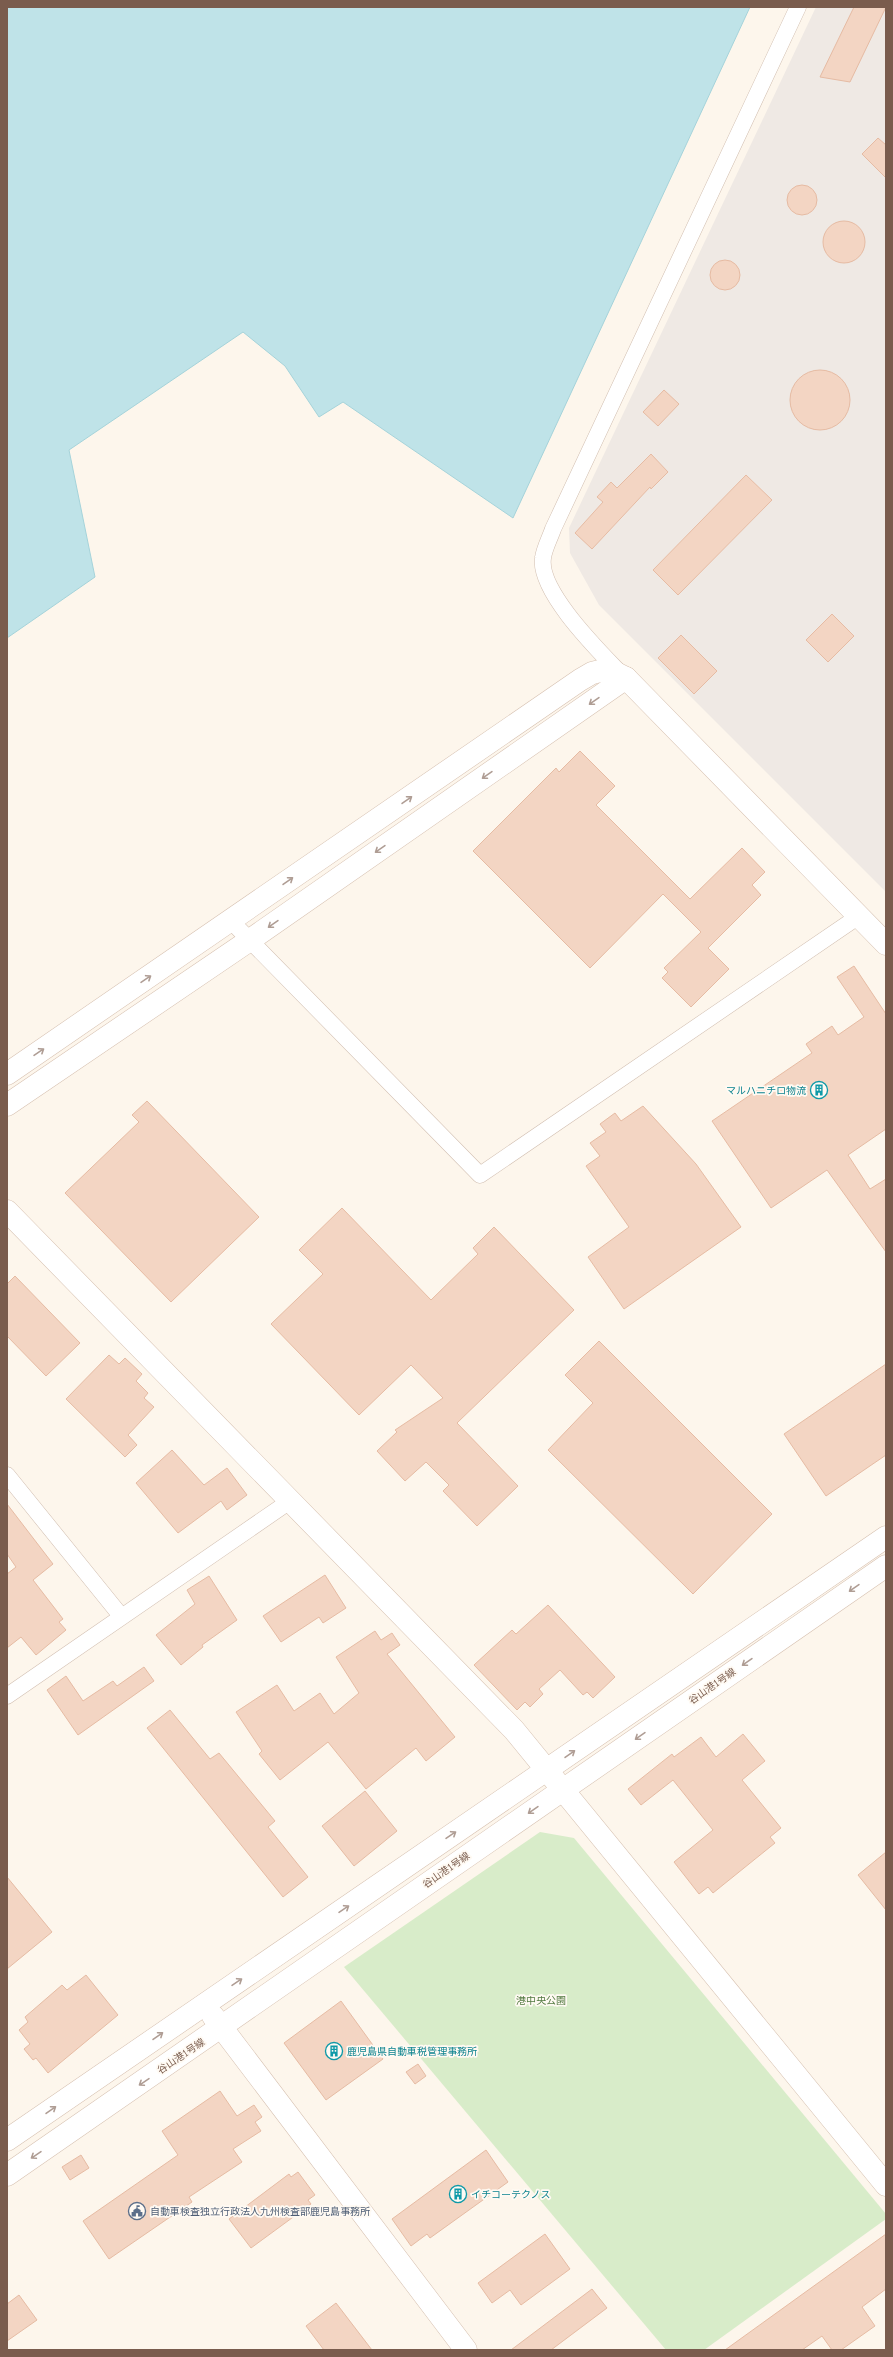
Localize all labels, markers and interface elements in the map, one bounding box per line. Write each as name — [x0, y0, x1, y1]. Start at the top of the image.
one-way arrow — [588, 697, 599, 705]
one-way arrow — [482, 771, 493, 779]
one-way arrow — [401, 796, 412, 804]
one-way arrow — [375, 845, 386, 853]
one-way arrow — [282, 877, 294, 885]
one-way arrow — [268, 920, 279, 928]
one-way arrow — [141, 975, 152, 983]
one-way arrow — [33, 1048, 44, 1056]
building icon: マルハニチロ物流 — [809, 1080, 829, 1100]
place label: マルハニチロ物流 — [726, 1084, 806, 1097]
one-way arrow — [849, 1584, 860, 1592]
one-way arrow — [742, 1658, 753, 1666]
street label: 谷山港1号線 — [686, 1665, 738, 1707]
one-way arrow — [634, 1731, 645, 1740]
one-way arrow — [564, 1750, 575, 1758]
one-way arrow — [528, 1805, 539, 1814]
one-way arrow — [445, 1831, 456, 1839]
street label: 谷山港1号線 — [420, 1849, 472, 1891]
one-way arrow — [338, 1905, 349, 1913]
one-way arrow — [231, 1978, 242, 1986]
park label: 港中央公園 — [516, 1994, 566, 2007]
one-way arrow — [152, 2032, 163, 2040]
street label: 谷山港1号線 — [155, 2035, 207, 2077]
building icon: 鹿児島県自動車税管理事務所 — [324, 2041, 344, 2061]
place label: 鹿児島県自動車税管理事務所 — [347, 2045, 477, 2058]
one-way arrow — [138, 2078, 149, 2086]
one-way arrow — [45, 2106, 56, 2114]
one-way arrow — [31, 2151, 42, 2159]
building icon: イチコーテクノス — [448, 2184, 468, 2204]
place label: イチコーテクノス — [471, 2188, 550, 2201]
public building icon: 自動車検査独立行政法人九州検査部鹿児島事務所 — [127, 2201, 147, 2221]
place label: 自動車検査独立行政法人九州検査部鹿児島事務所 — [150, 2205, 370, 2218]

